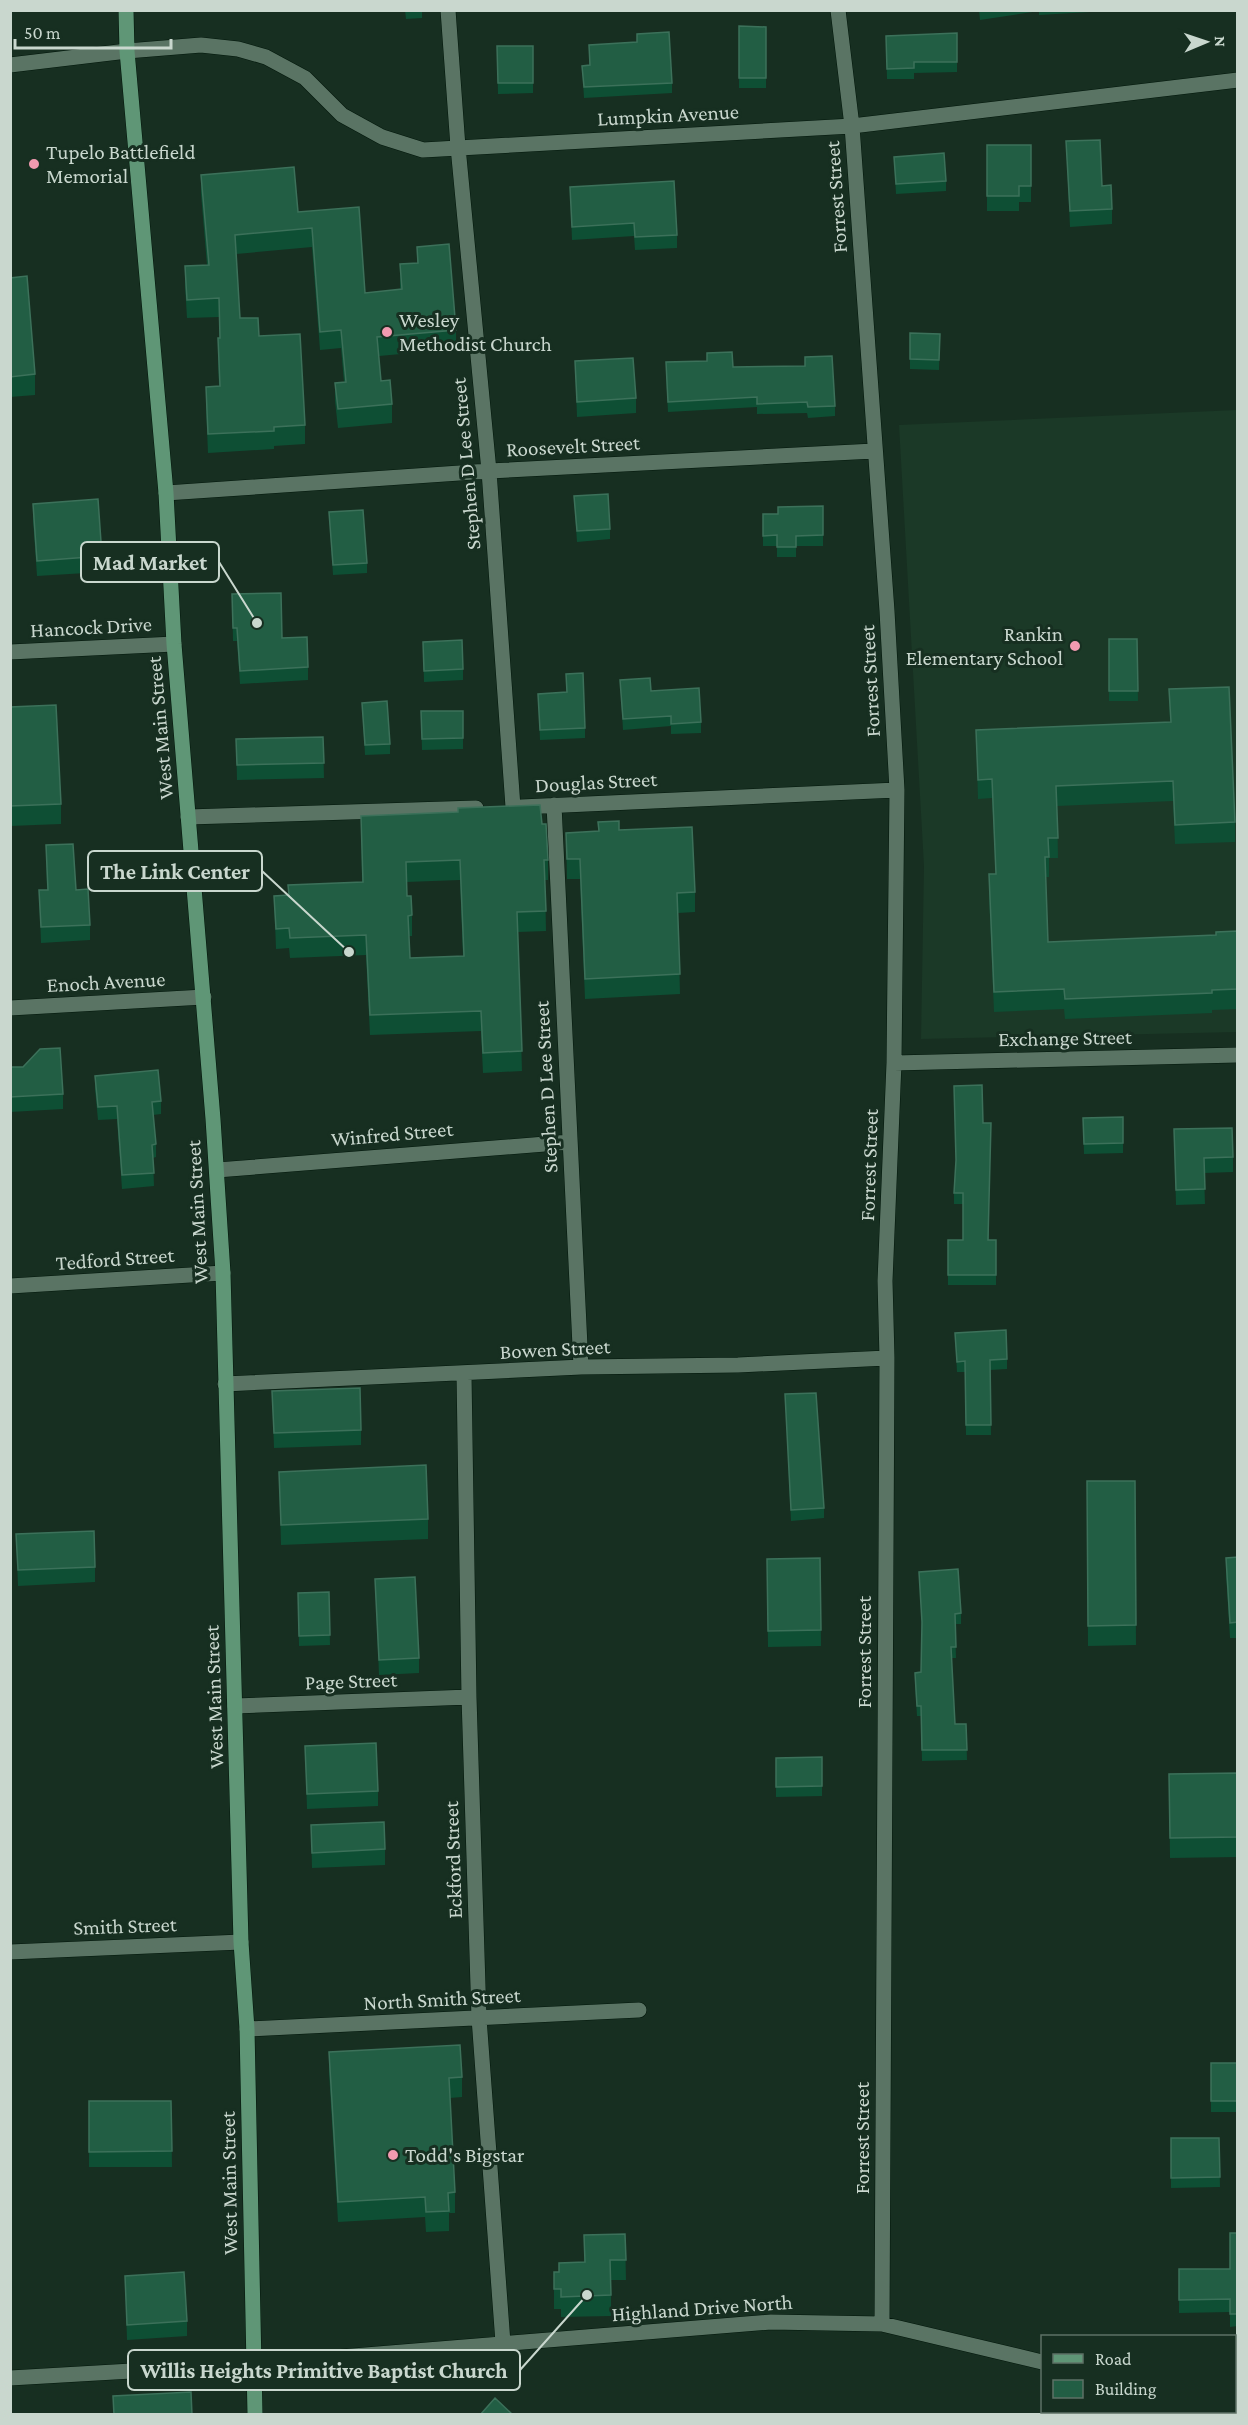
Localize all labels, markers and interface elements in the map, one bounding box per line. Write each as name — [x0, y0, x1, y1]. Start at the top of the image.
scale bar — [15, 12, 171, 50]
north arrow — [1176, 12, 1236, 72]
text: 50 m — [24, 23, 61, 43]
text: N — [1212, 36, 1229, 47]
street label: Lumpkin Avenue — [596, 99, 740, 131]
street label: Forrest Street — [820, 139, 852, 254]
place label: Tupelo Battlefield Memorial — [46, 140, 195, 188]
marker: Tupelo Battlefield Memorial — [27, 157, 41, 171]
place label: Wesley Methodist Church — [399, 308, 552, 356]
marker: Wesley Methodist Church — [380, 325, 394, 339]
street label: Stephen D Lee Street — [446, 376, 485, 551]
street label: Roosevelt Street — [505, 430, 642, 461]
callout: Mad Market — [81, 542, 219, 582]
text: Mad Market — [93, 550, 208, 575]
street label: Hancock Drive — [29, 612, 153, 642]
place label: Rankin Elementary School — [906, 622, 1063, 670]
street label: Forrest Street — [855, 623, 885, 738]
marker: Rankin Elementary School — [1068, 639, 1082, 653]
street label: West Main Street — [142, 654, 178, 801]
street label: Douglas Street — [534, 767, 659, 797]
callout: The Link Center — [88, 851, 262, 891]
text: The Link Center — [100, 859, 250, 884]
street label: Enoch Avenue — [46, 967, 166, 997]
street label: Stephen D Lee Street — [529, 999, 562, 1174]
street label: Exchange Street — [998, 1025, 1133, 1051]
street label: Forrest Street — [855, 1107, 883, 1222]
street label: Winfred Street — [330, 1117, 455, 1151]
street label: West Main Street — [181, 1139, 213, 1284]
street label: Tedford Street — [55, 1243, 176, 1275]
street label: Bowen Street — [499, 1334, 612, 1364]
street label: Forrest Street — [852, 1595, 876, 1708]
street label: West Main Street — [199, 1624, 229, 1769]
street label: Page Street — [304, 1667, 399, 1695]
street label: Eckford Street — [439, 1800, 467, 1919]
street label: Smith Street — [73, 1912, 178, 1940]
street label: North Smith Street — [363, 1983, 522, 2015]
street label: Forrest Street — [850, 2081, 874, 2194]
street label: West Main Street — [216, 2110, 242, 2255]
place label: Todd's Bigstar — [405, 2143, 525, 2167]
marker: Todd's Bigstar — [386, 2148, 400, 2162]
street label: Highland Drive North — [611, 2290, 793, 2326]
legend — [1041, 2335, 1236, 2413]
text: Road — [1095, 2349, 1132, 2369]
callout: Willis Heights Primitive Baptist Church — [128, 2350, 520, 2390]
text: Willis Heights Primitive Baptist Church — [139, 2358, 508, 2383]
text: Building — [1095, 2379, 1157, 2399]

